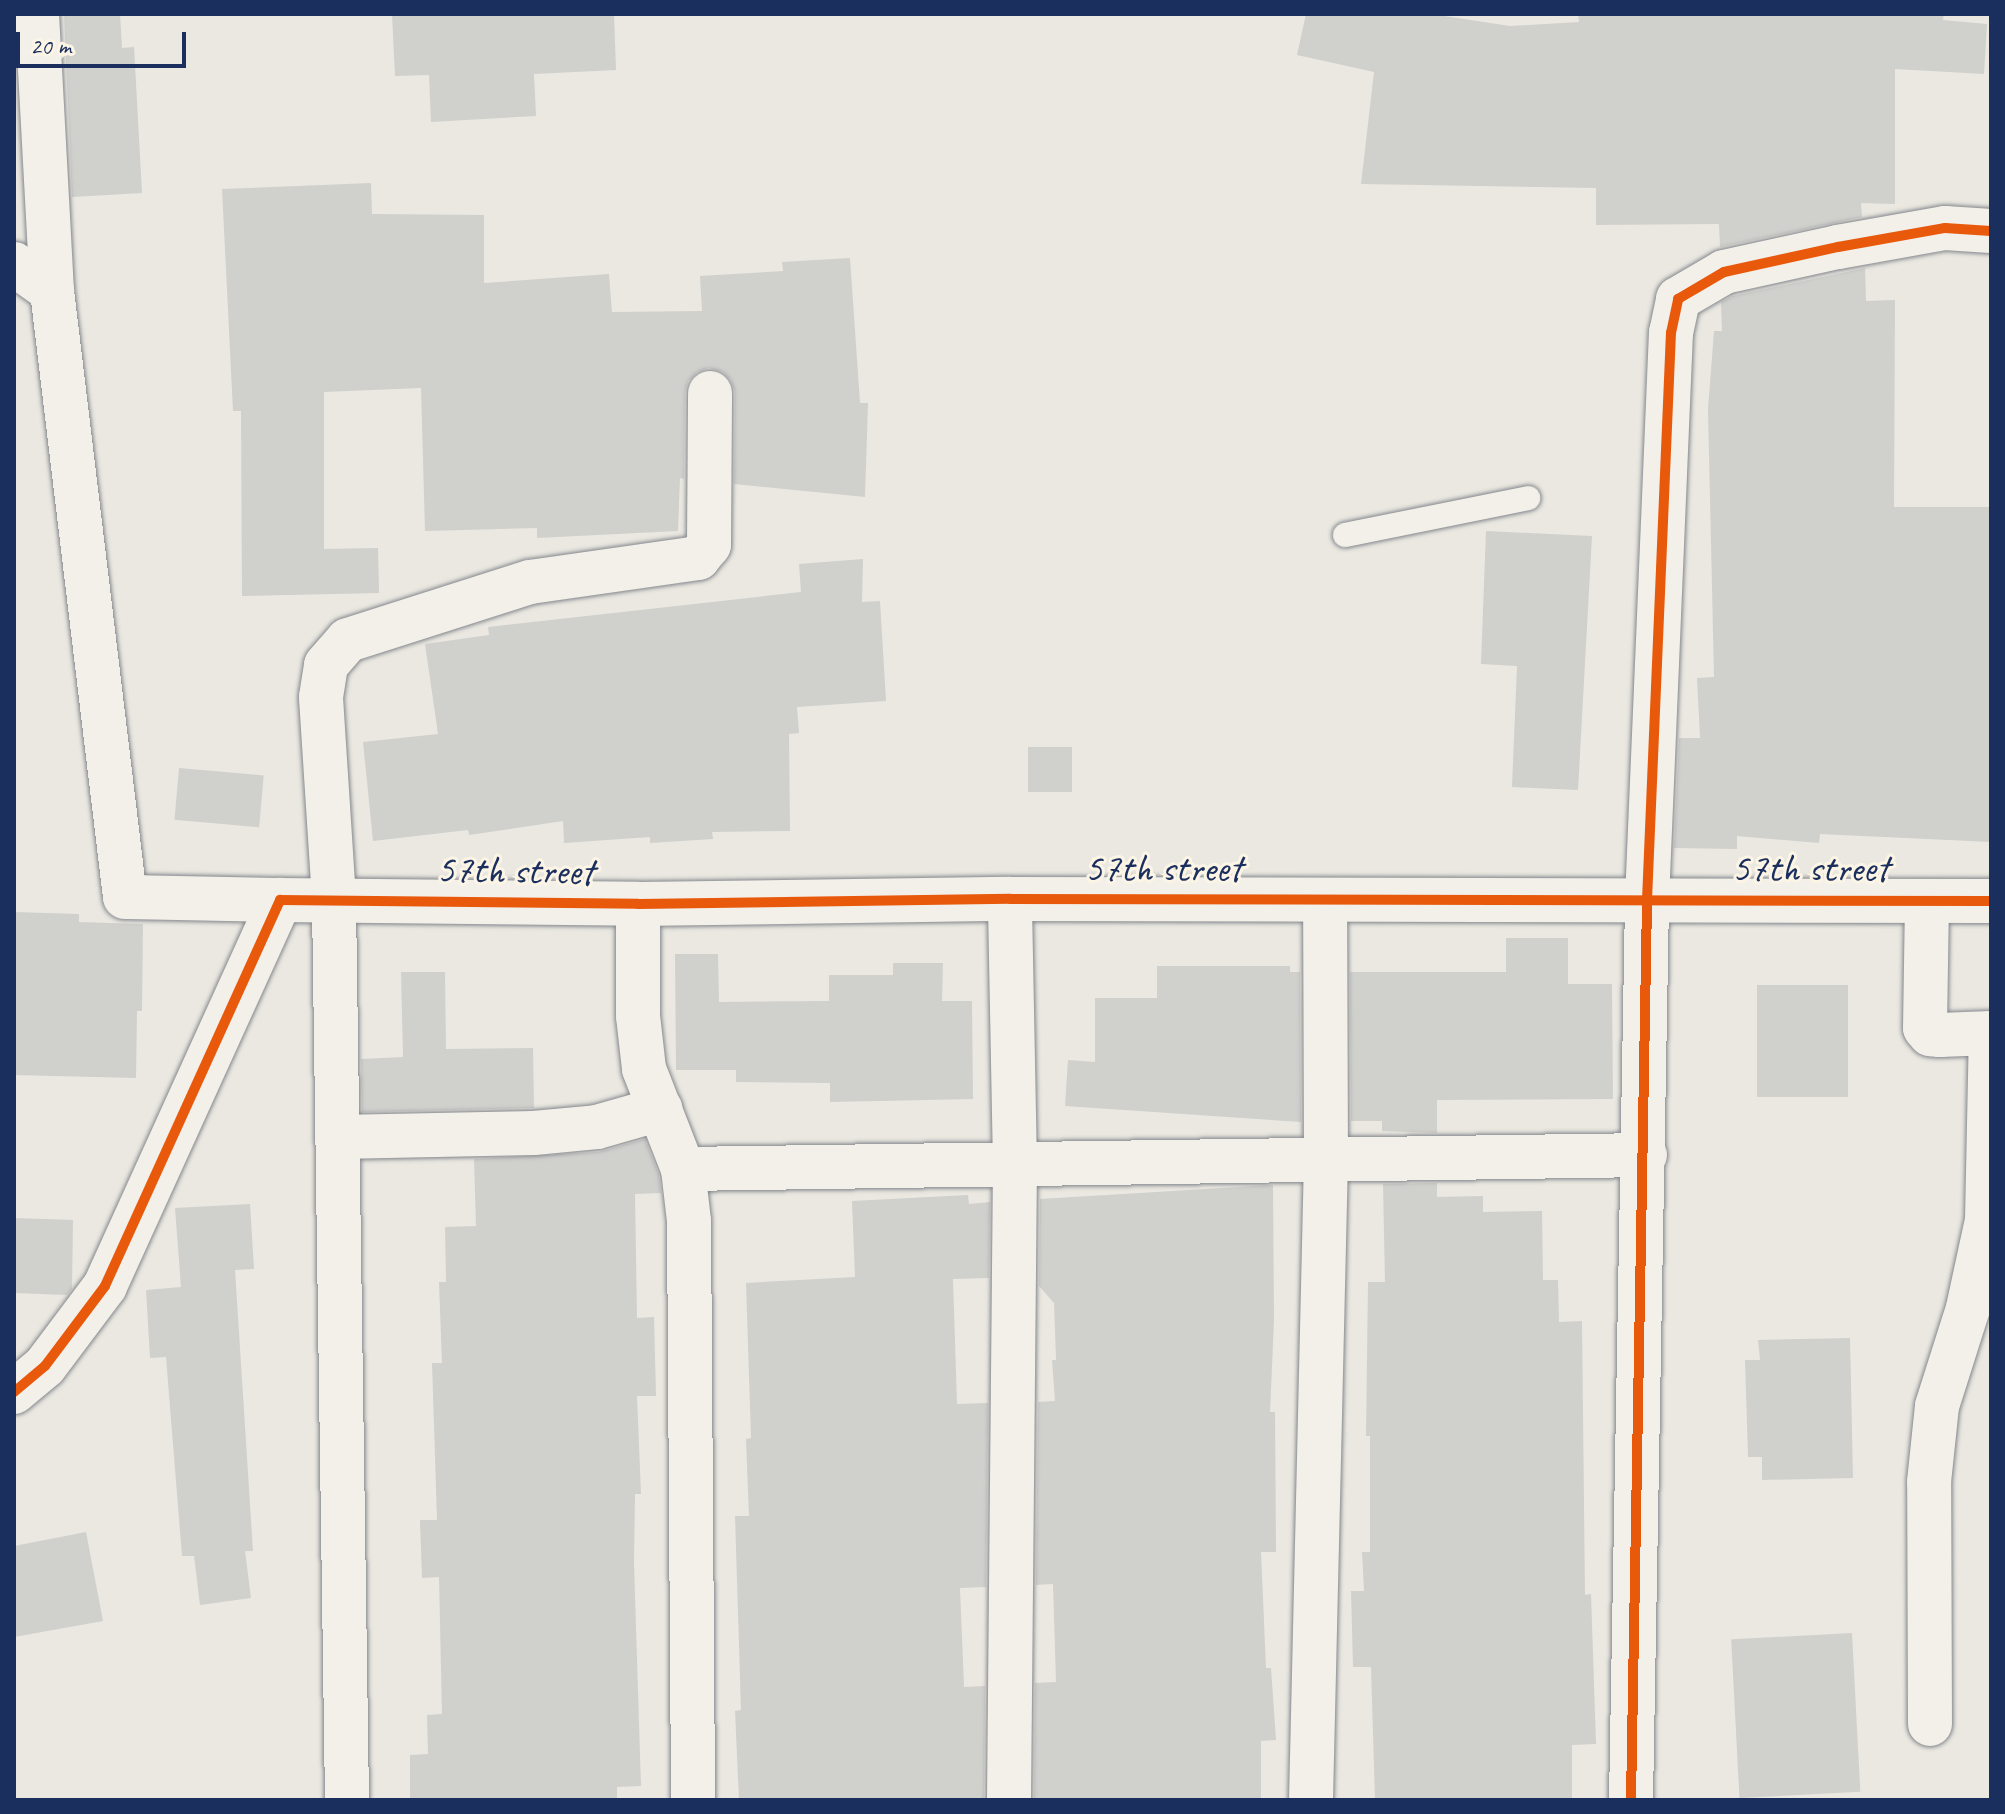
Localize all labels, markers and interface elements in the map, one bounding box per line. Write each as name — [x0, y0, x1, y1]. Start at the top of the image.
scale bar — [20, 16, 190, 66]
text: 20 m — [30, 31, 71, 61]
street label: 57th street — [1084, 844, 1242, 892]
street label: 57th street — [1731, 844, 1889, 892]
street label: 57th street — [436, 845, 594, 895]

